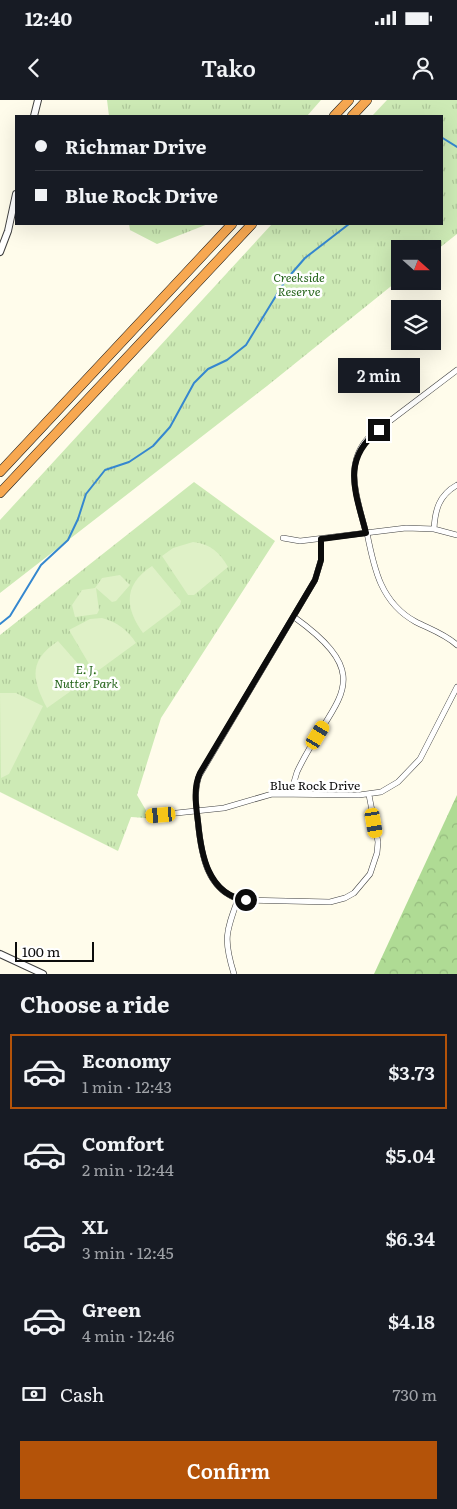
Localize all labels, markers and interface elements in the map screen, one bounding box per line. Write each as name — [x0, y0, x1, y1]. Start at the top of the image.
text: 12:40 — [25, 4, 72, 32]
text: Tako — [201, 51, 256, 84]
icon: back — [20, 54, 48, 82]
icon: person — [409, 54, 437, 82]
text: Richmar Drive — [65, 132, 207, 160]
text: Blue Rock Drive — [65, 181, 218, 209]
north arrow — [391, 240, 441, 290]
map controls — [391, 240, 441, 350]
park label: Creekside Reserve — [273, 268, 325, 300]
button: layers — [391, 300, 441, 350]
callout: 2 min — [338, 358, 420, 392]
text: 2 min — [357, 363, 401, 387]
route end — [368, 419, 390, 441]
park label: E. J. Nutter Park — [54, 660, 118, 692]
car — [303, 718, 332, 752]
street label: Blue Rock Drive — [270, 776, 360, 794]
car — [145, 806, 176, 824]
car — [364, 807, 383, 839]
route start — [235, 889, 257, 911]
scale bar — [15, 939, 94, 962]
text: 100 m — [22, 941, 60, 961]
text: Choose a ride — [20, 987, 169, 1020]
text: Economy — [82, 1046, 171, 1074]
icon: car — [22, 1049, 67, 1094]
text: $3.73 — [388, 1058, 435, 1086]
text: 1 min · 12:43 — [82, 1074, 172, 1098]
text: Comfort — [82, 1129, 164, 1157]
icon: car — [22, 1132, 67, 1177]
text: $5.04 — [385, 1141, 435, 1169]
text: 2 min · 12:44 — [82, 1157, 174, 1181]
text: XL — [82, 1212, 109, 1240]
icon: car — [22, 1215, 67, 1260]
text: $6.34 — [385, 1224, 435, 1252]
text: 3 min · 12:45 — [82, 1240, 174, 1264]
text: Green — [82, 1295, 141, 1323]
icon: car — [22, 1298, 67, 1343]
text: $4.18 — [388, 1307, 435, 1335]
text: 4 min · 12:46 — [82, 1323, 174, 1347]
icon: cash — [20, 1380, 48, 1408]
text: Cash — [60, 1380, 104, 1408]
text: 730 m — [392, 1382, 437, 1406]
button: Confirm — [20, 1441, 437, 1499]

